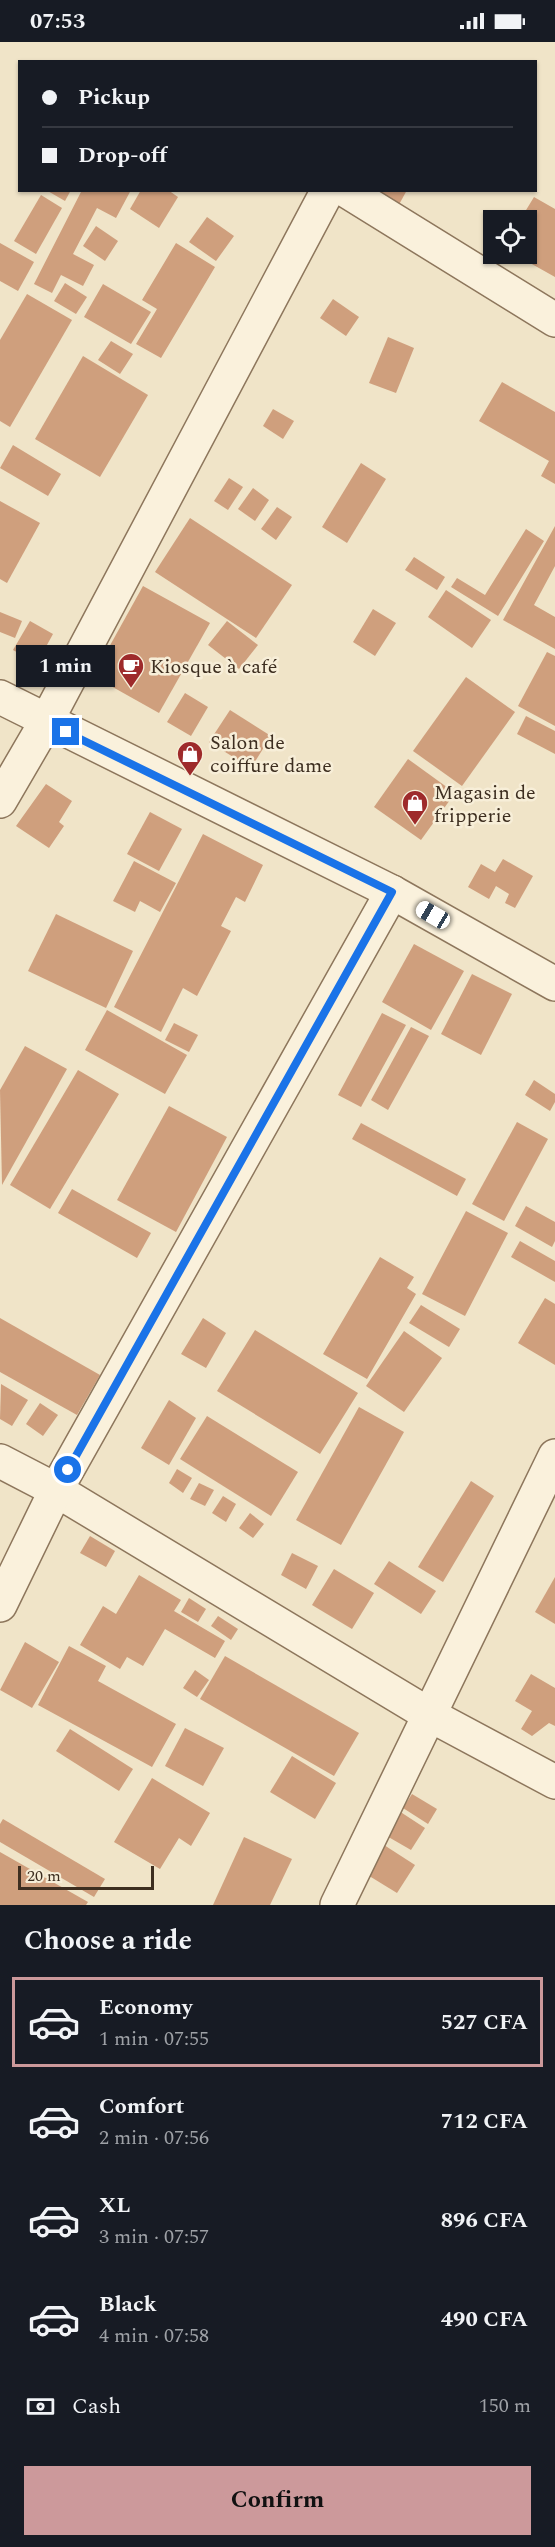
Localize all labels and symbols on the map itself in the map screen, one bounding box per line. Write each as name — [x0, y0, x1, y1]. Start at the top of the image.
callout: 1 min — [16, 645, 116, 687]
cafe icon: Kiosque à café — [116, 651, 146, 689]
place label: Kiosque à café — [150, 652, 278, 682]
route end — [52, 718, 79, 745]
place label: Salon de coiffure dame — [210, 728, 332, 781]
shop icon: Salon de coiffure dame — [175, 739, 205, 777]
place label: Magasin de fripperie — [434, 778, 536, 831]
shop icon: Magasin de fripperie — [400, 788, 430, 826]
car — [413, 898, 453, 932]
route start — [54, 1456, 81, 1483]
scale bar — [18, 1863, 154, 1890]

